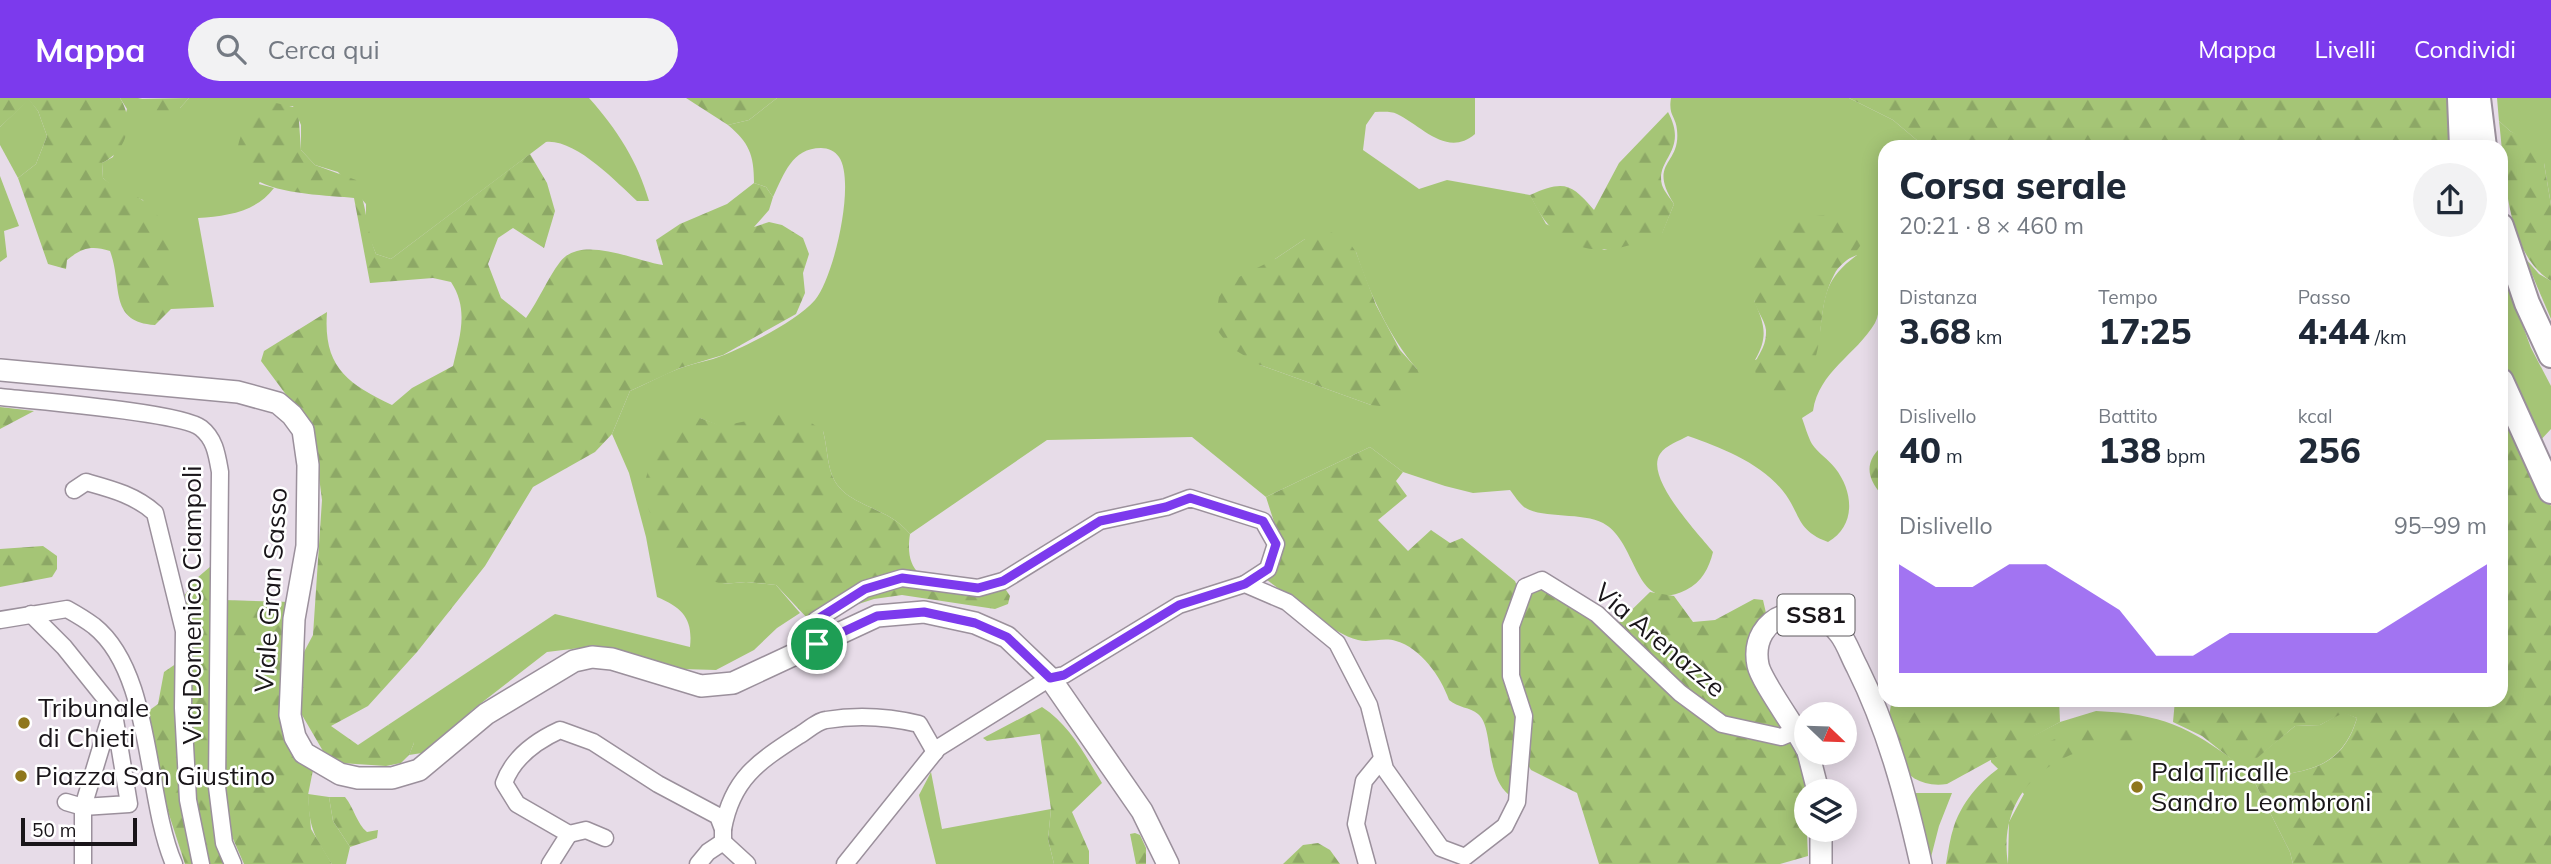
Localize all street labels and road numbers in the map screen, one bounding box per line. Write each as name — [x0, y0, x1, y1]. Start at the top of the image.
street label: Via Domenico Ciampoli — [175, 466, 208, 744]
street label: Viale Gran Sasso — [247, 486, 294, 694]
street label: Via Arenazze — [1588, 575, 1733, 704]
road number: SS81 — [1778, 594, 1854, 636]

